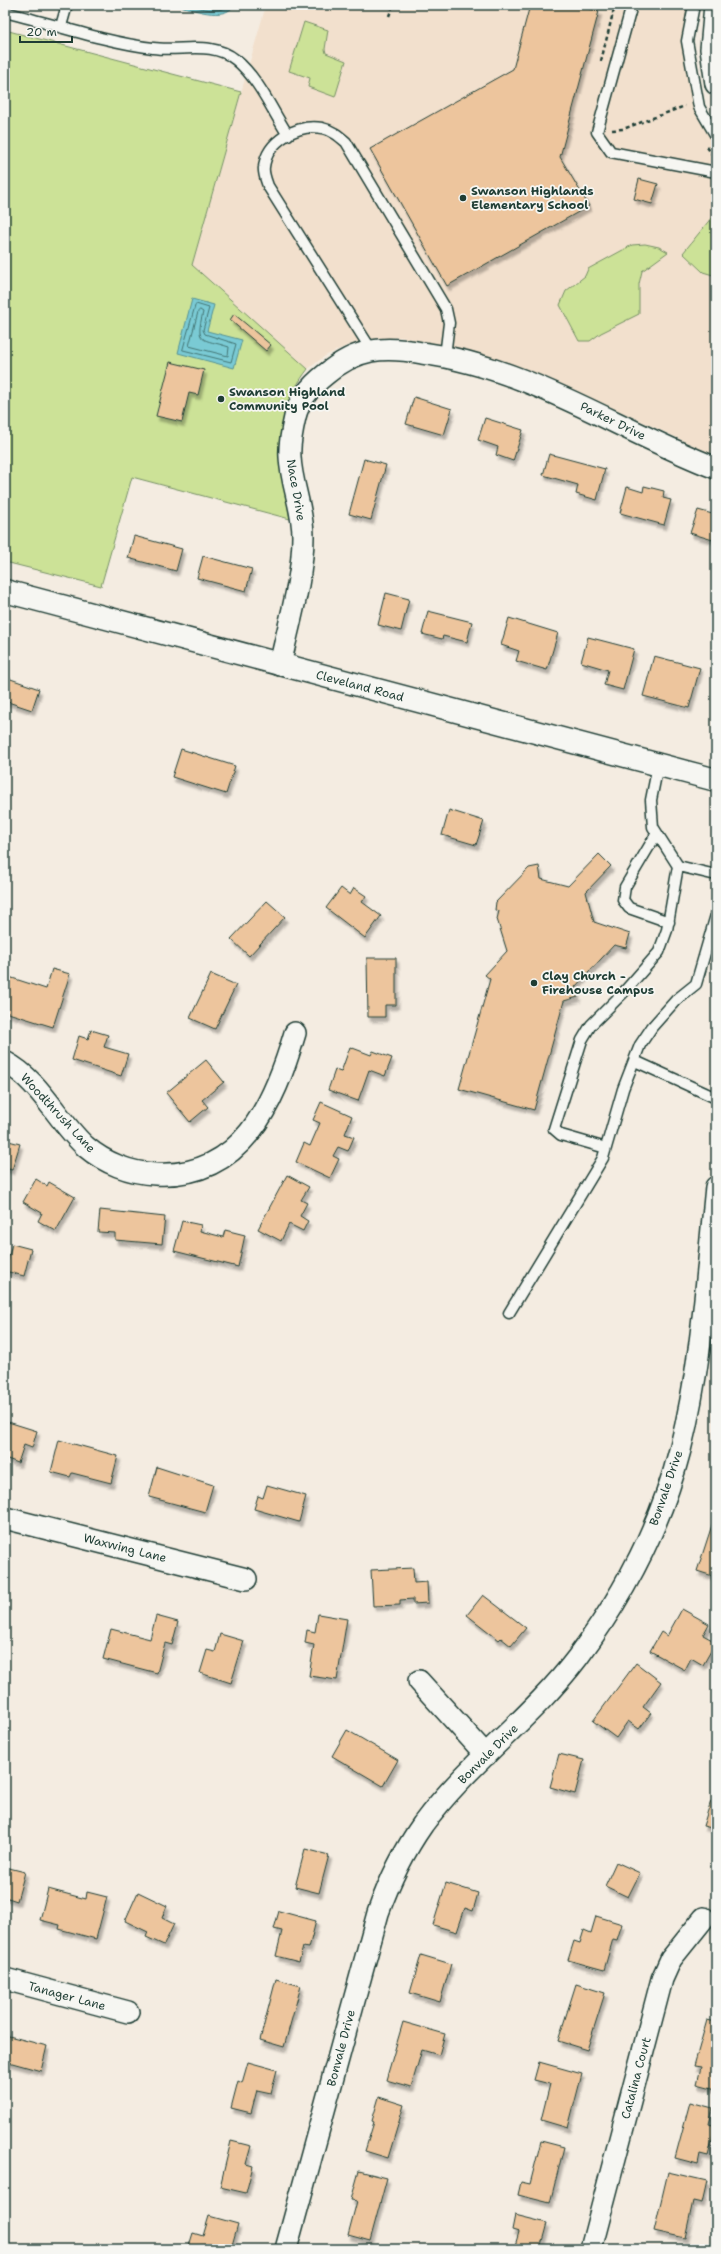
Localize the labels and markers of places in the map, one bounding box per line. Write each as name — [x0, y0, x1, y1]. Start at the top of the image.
place label: Swanson Highlands Elementary School — [471, 183, 594, 213]
marker: Swanson Highlands Elementary School — [458, 193, 468, 203]
place label: Swanson Highland Community Pool — [229, 384, 345, 414]
marker: Swanson Highland Community Pool — [216, 394, 226, 404]
place label: Clay Church - Firehouse Campus — [542, 968, 654, 998]
marker: Clay Church - Firehouse Campus — [529, 978, 539, 988]

